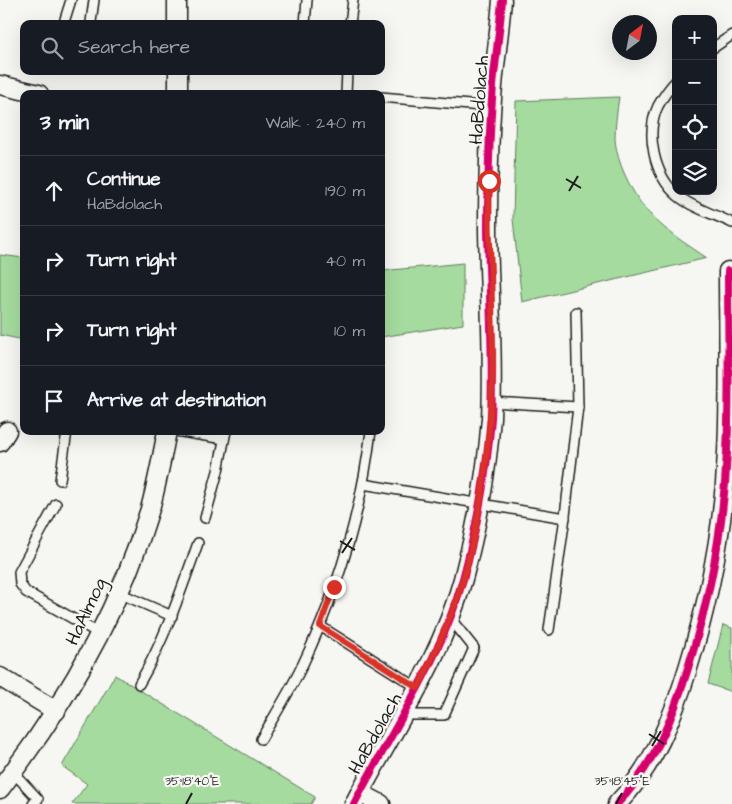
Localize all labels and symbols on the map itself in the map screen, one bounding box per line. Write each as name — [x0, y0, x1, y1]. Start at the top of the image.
north arrow — [612, 15, 657, 60]
street label: HaBdolach — [463, 54, 496, 146]
route start — [478, 170, 501, 193]
street label: HaAlmog — [59, 573, 115, 650]
route end — [323, 576, 346, 599]
street label: HaBdolach — [342, 688, 409, 779]
text: 35°18'40"E — [165, 773, 219, 790]
text: 35°18'45"E — [594, 773, 650, 790]

